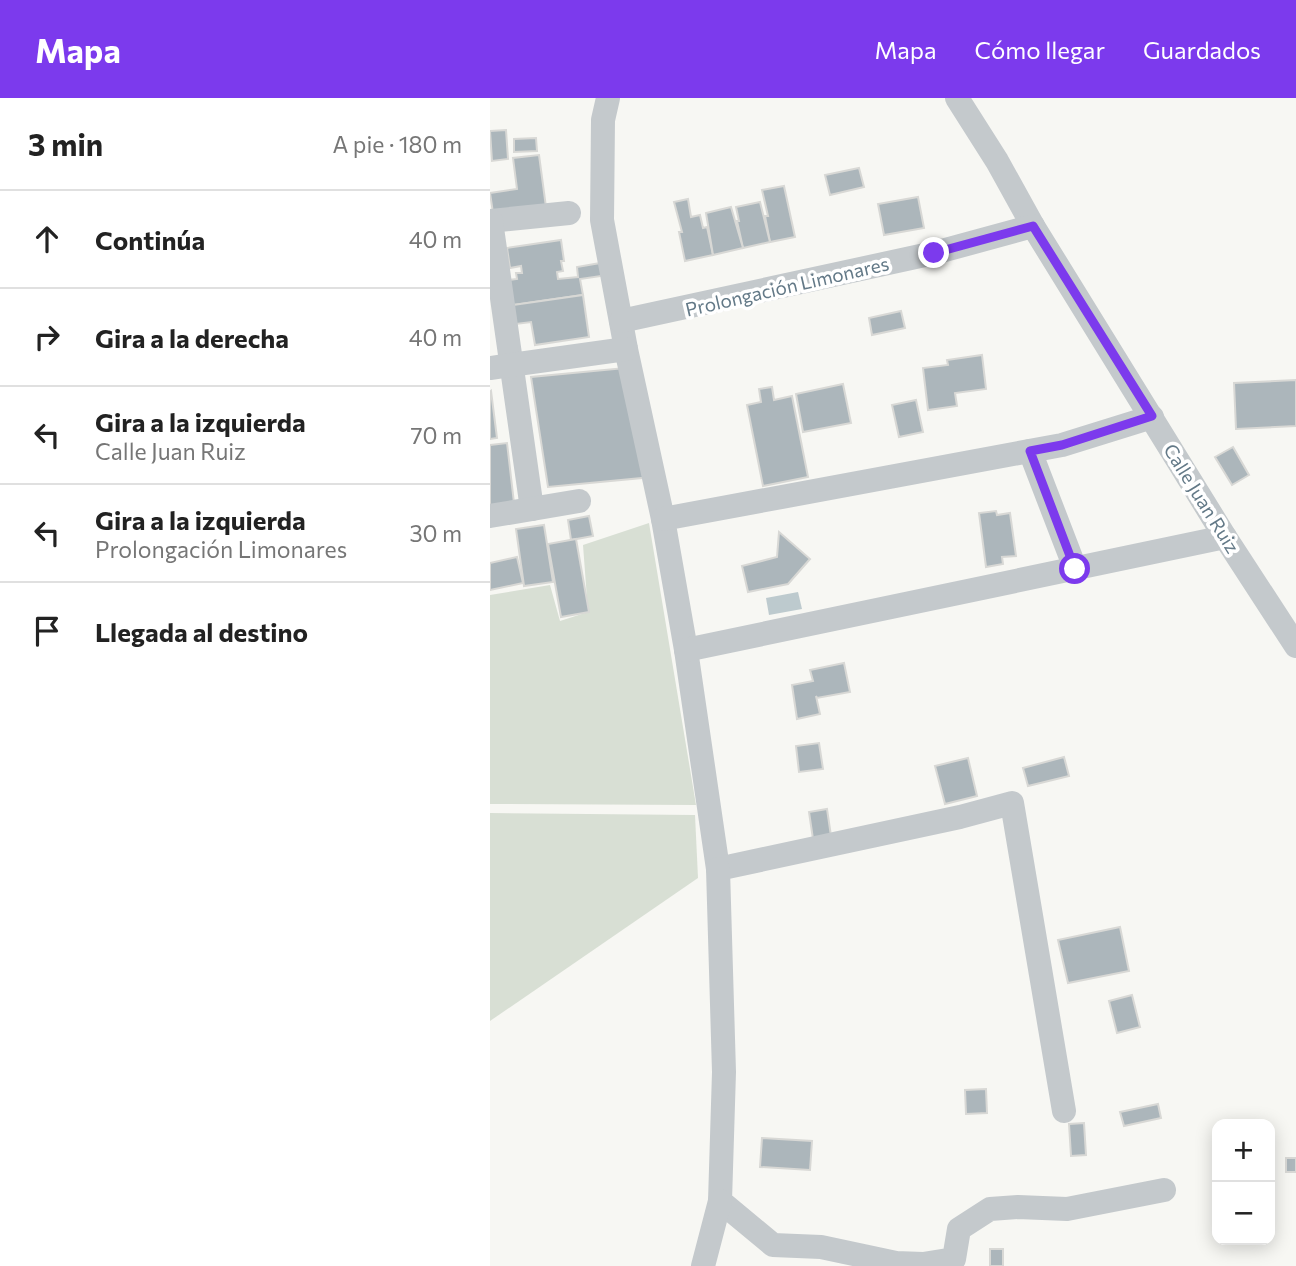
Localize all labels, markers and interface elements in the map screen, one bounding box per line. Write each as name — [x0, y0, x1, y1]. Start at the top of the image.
text: Mapa — [35, 29, 121, 70]
text: Mapa — [874, 35, 937, 64]
text: Cómo llegar — [975, 35, 1105, 64]
text: Guardados — [1143, 35, 1261, 64]
text: 3 min — [28, 125, 103, 162]
text: A pie · 180 m — [333, 130, 462, 158]
icon: ahead — [28, 220, 66, 258]
text: Continúa — [95, 224, 205, 255]
text: 40 m — [409, 225, 462, 253]
route end — [918, 237, 949, 268]
street label: Prolongación Limonares — [683, 251, 891, 321]
icon: right — [28, 318, 66, 356]
text: Gira a la derecha — [95, 322, 289, 353]
text: 40 m — [409, 323, 462, 351]
text: Gira a la izquierda — [95, 406, 306, 437]
icon: left — [28, 416, 66, 454]
text: 70 m — [410, 421, 462, 449]
text: Calle Juan Ruiz — [95, 437, 246, 465]
street label: Calle Juan Ruiz — [1159, 439, 1245, 557]
text: Gira a la izquierda — [95, 504, 306, 535]
icon: left — [28, 514, 66, 552]
text: 30 m — [409, 519, 462, 547]
text: Prolongación Limonares — [95, 535, 347, 563]
route start — [1059, 553, 1090, 584]
icon: arrive — [28, 612, 66, 650]
text: Llegada al destino — [95, 616, 308, 647]
map controls — [1212, 1119, 1275, 1245]
button: + — [1212, 1119, 1275, 1182]
button: − — [1212, 1182, 1275, 1245]

